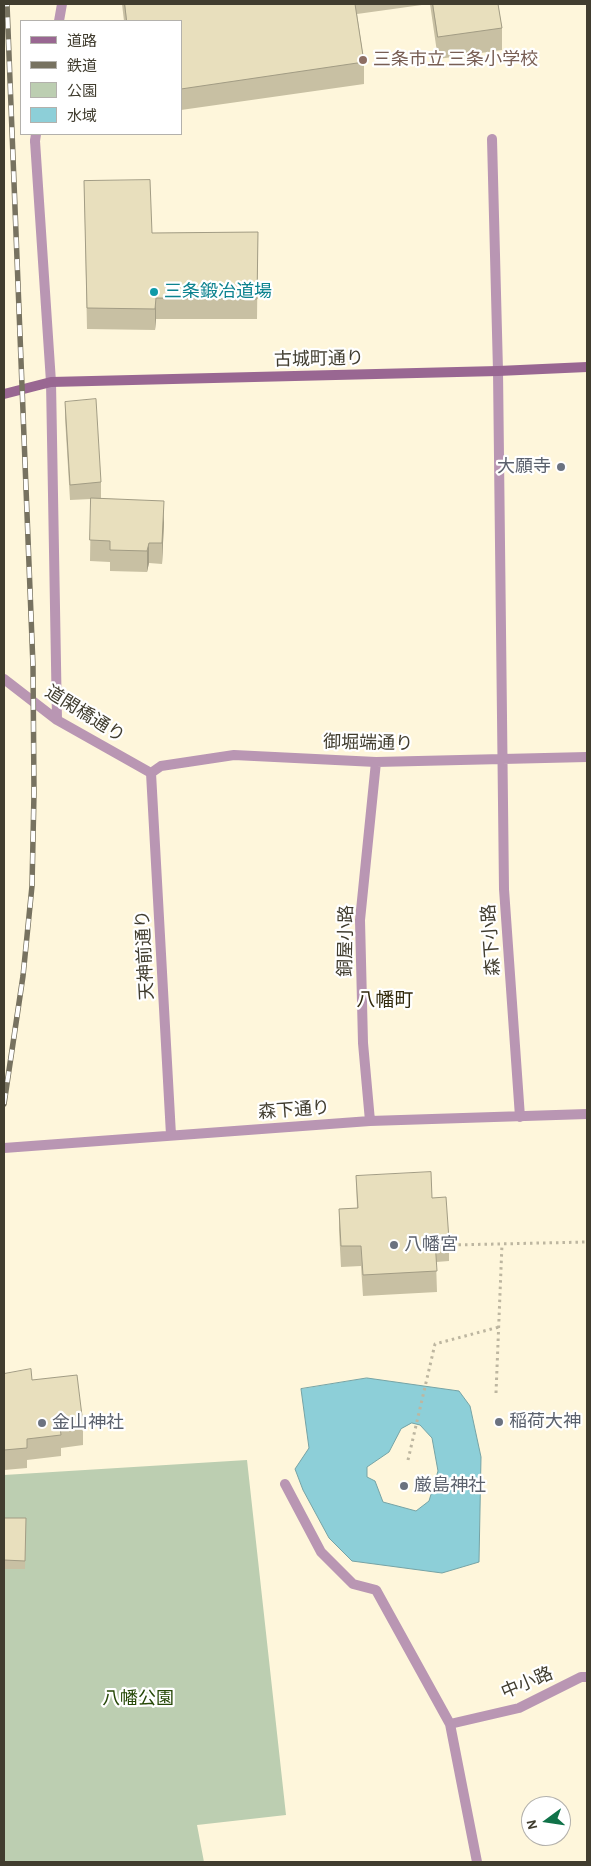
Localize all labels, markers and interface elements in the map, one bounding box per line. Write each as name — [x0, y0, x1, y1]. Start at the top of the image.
legend — [20, 20, 182, 135]
text: 道路 — [67, 34, 97, 49]
place label: 三条市立 三条小学校 — [373, 49, 538, 71]
marker: 三条市立 三条小学校 — [357, 54, 369, 66]
text: 鉄道 — [67, 59, 97, 74]
text: 公園 — [67, 84, 97, 99]
text: 水域 — [67, 109, 97, 124]
place label: 三条鍛冶道場 — [164, 281, 272, 303]
marker: 三条鍛冶道場 — [148, 286, 160, 298]
street label: 古城町通り — [274, 347, 364, 371]
place label: 大願寺 — [497, 456, 551, 478]
marker: 大願寺 — [555, 461, 567, 473]
street label: 道閑橋通り — [41, 681, 129, 747]
street label: 御堀端通り — [323, 731, 413, 755]
street label: 森下小路 — [478, 903, 504, 977]
street label: 銅屋小路 — [335, 905, 357, 977]
street label: 天神前通り — [132, 909, 158, 1001]
district label: 八幡町 — [357, 989, 413, 1011]
street label: 森下通り — [257, 1097, 331, 1123]
place label: 八幡宮 — [404, 1234, 458, 1256]
marker: 八幡宮 — [388, 1239, 400, 1251]
place label: 稲荷大神 — [509, 1411, 581, 1433]
place label: 金山神社 — [52, 1412, 124, 1434]
marker: 稲荷大神 — [493, 1416, 505, 1428]
marker: 金山神社 — [36, 1417, 48, 1429]
place label: 厳島神社 — [414, 1475, 486, 1497]
marker: 厳島神社 — [398, 1480, 410, 1492]
street label: 中小路 — [498, 1663, 556, 1703]
park label: 八幡公園 — [102, 1688, 174, 1710]
north arrow — [521, 1796, 571, 1846]
text: N — [524, 1818, 540, 1831]

